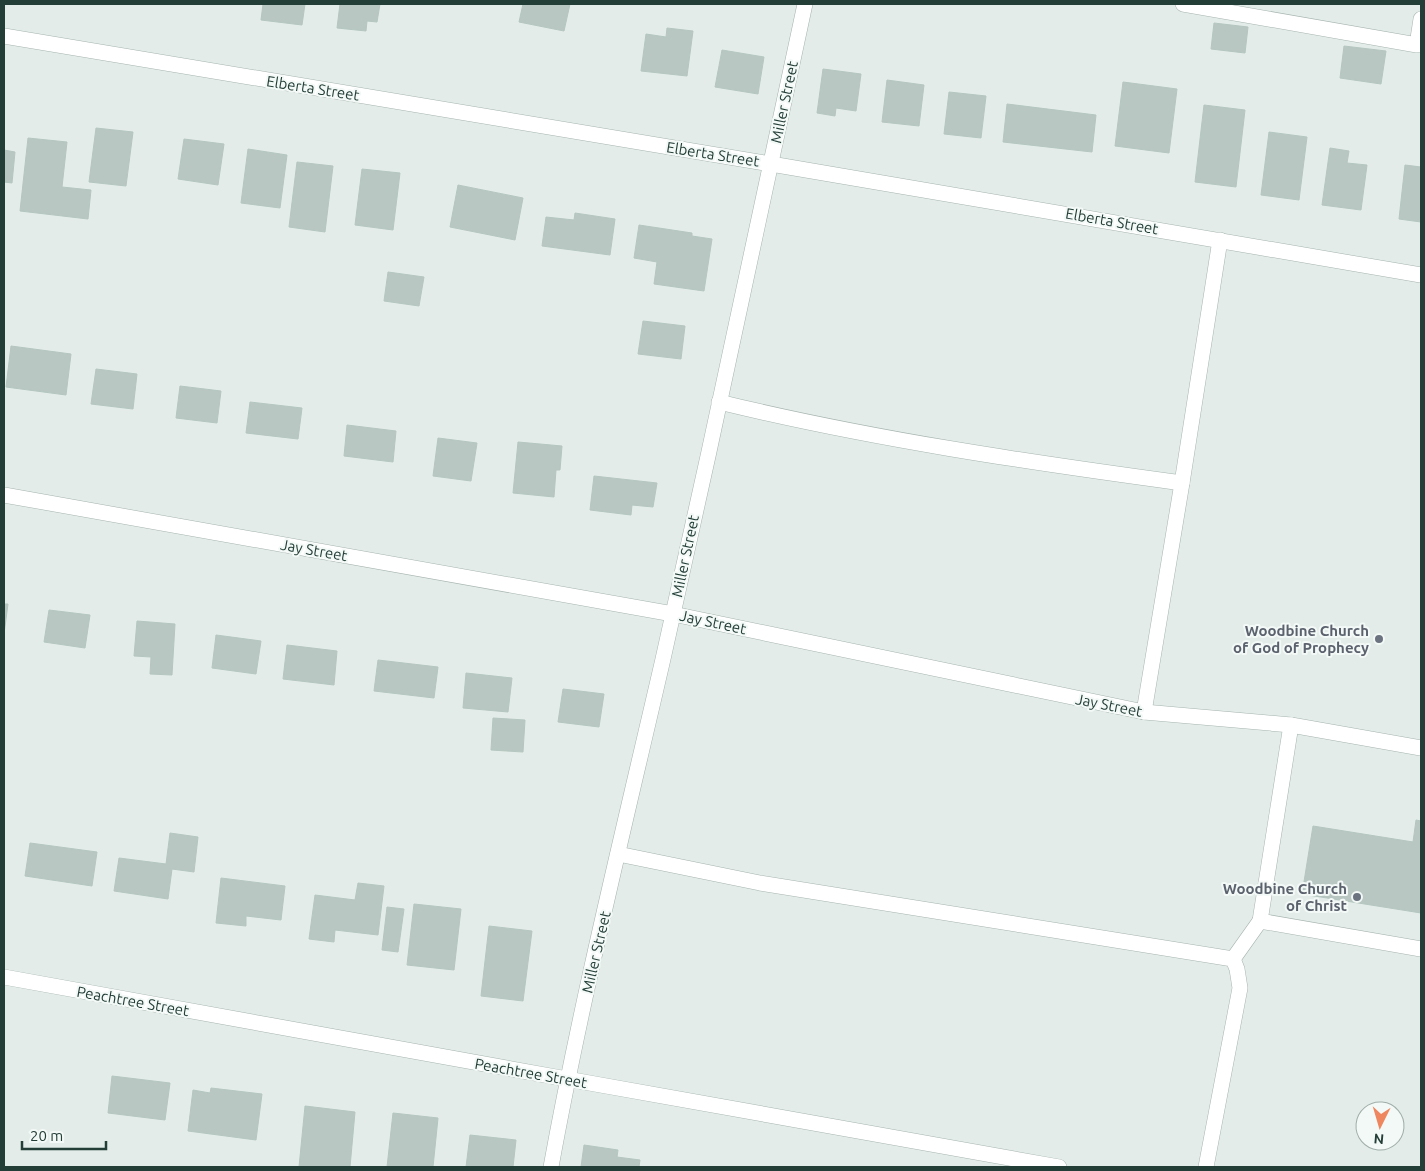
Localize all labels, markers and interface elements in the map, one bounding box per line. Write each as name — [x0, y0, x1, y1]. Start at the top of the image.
street label: Miller Street — [767, 59, 801, 145]
street label: Elberta Street — [265, 72, 361, 104]
street label: Elberta Street — [665, 138, 761, 170]
street label: Elberta Street — [1064, 204, 1160, 238]
street label: Miller Street — [668, 513, 702, 599]
street label: Jay Street — [279, 536, 349, 564]
street label: Jay Street — [678, 607, 748, 637]
place label: Woodbine Church of God of Prophecy — [1233, 622, 1369, 656]
marker: Woodbine Church of God of Prophecy — [1373, 633, 1385, 645]
street label: Jay Street — [1074, 690, 1144, 720]
place label: Woodbine Church of Christ — [1223, 880, 1348, 914]
marker: Woodbine Church of Christ — [1351, 891, 1363, 903]
street label: Miller Street — [578, 909, 614, 995]
street label: Peachtree Street — [76, 983, 191, 1019]
street label: Peachtree Street — [474, 1055, 589, 1091]
north arrow — [1355, 1101, 1405, 1151]
scale bar — [22, 1118, 106, 1150]
text: 20 m — [30, 1127, 63, 1144]
text: N — [1373, 1131, 1385, 1147]

